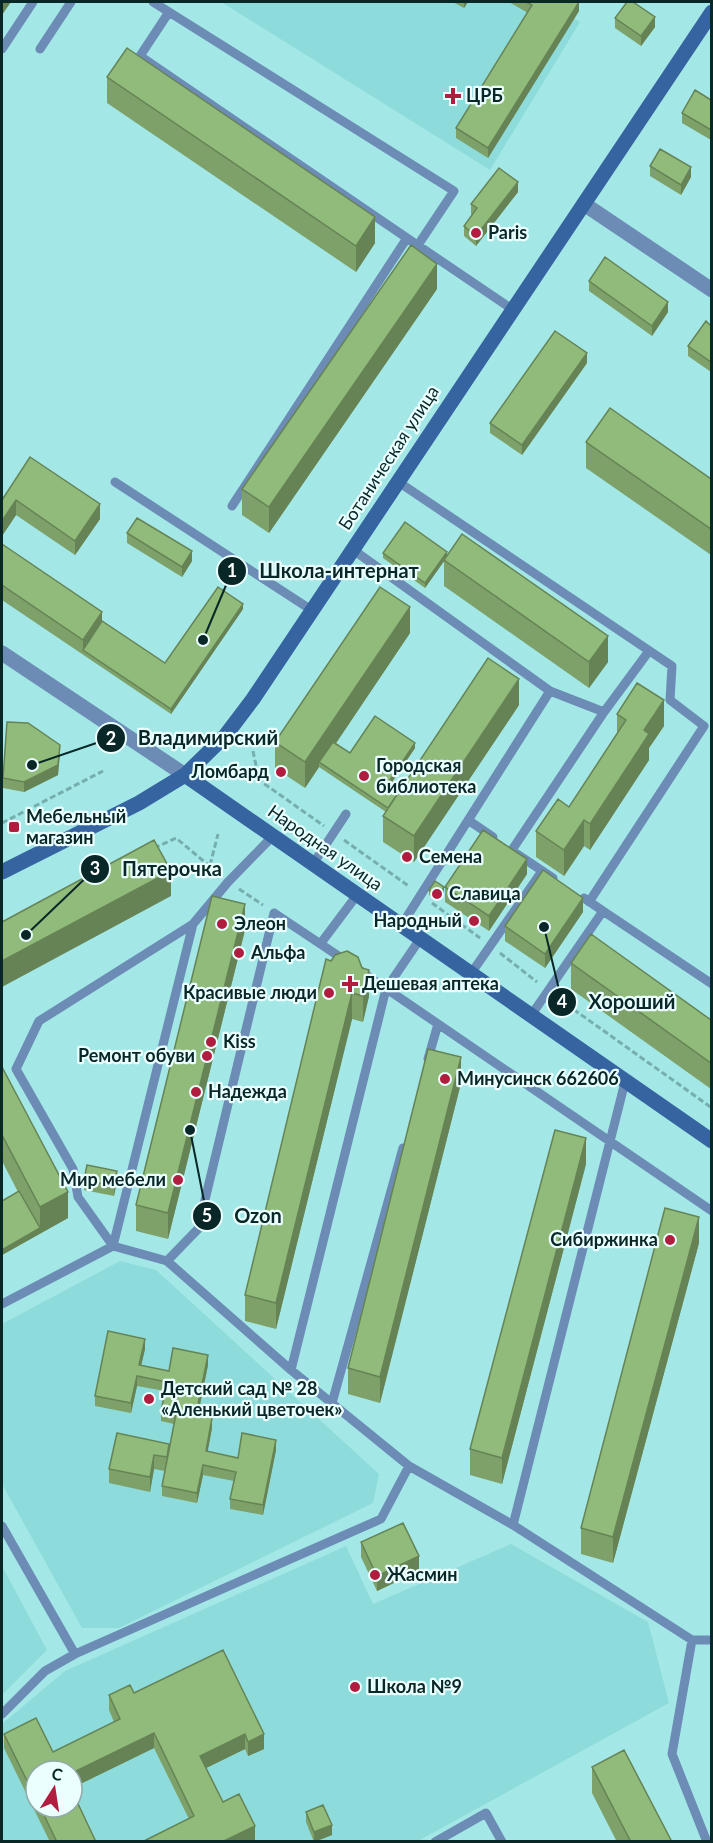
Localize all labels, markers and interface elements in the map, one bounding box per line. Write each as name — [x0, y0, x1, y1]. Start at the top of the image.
place label: ЦРБ — [466, 84, 503, 106]
marker: ЦРБ — [444, 87, 462, 105]
place label: Paris — [488, 221, 527, 243]
marker: Paris — [469, 226, 483, 240]
street label: Ботаническая улица — [333, 381, 443, 534]
callout: Школа-интернат — [217, 552, 430, 590]
text: Школа-интернат — [259, 558, 419, 582]
text: 1 — [227, 559, 237, 581]
callout: Владимирский — [96, 719, 290, 757]
text: Владимирский — [138, 725, 278, 749]
text: 2 — [106, 727, 116, 749]
place label: Городская библиотека — [376, 754, 476, 797]
place label: Ломбард — [191, 760, 270, 782]
marker: Ломбард — [274, 765, 288, 779]
marker: Городская библиотека — [357, 769, 371, 783]
street label: Народная улица — [264, 799, 387, 895]
place label: Мебельный магазин — [26, 805, 126, 848]
marker: Мебельный магазин — [7, 820, 21, 834]
place label: Семена — [419, 845, 482, 867]
callout: Пятерочка — [80, 850, 234, 888]
marker: Семена — [400, 850, 414, 864]
text: Пятерочка — [122, 856, 222, 880]
text: 3 — [90, 857, 100, 879]
place label: Славица — [449, 882, 521, 904]
marker: Славица — [430, 887, 444, 901]
place label: Народный — [373, 909, 462, 931]
place label: Элеон — [234, 912, 286, 934]
marker: Народный — [467, 914, 481, 928]
marker: Элеон — [215, 917, 229, 931]
place label: Альфа — [250, 941, 305, 963]
marker: Альфа — [232, 946, 246, 960]
place label: Дешевая аптека — [362, 972, 499, 994]
marker: Дешевая аптека — [343, 977, 357, 991]
place label: Красивые люди — [183, 981, 317, 1003]
callout: Хороший — [547, 983, 688, 1021]
marker: Красивые люди — [322, 986, 336, 1000]
text: Хороший — [589, 989, 675, 1013]
text: 4 — [557, 990, 567, 1012]
place label: Kiss — [223, 1030, 256, 1052]
marker: Kiss — [204, 1035, 218, 1049]
place label: Ремонт обуви — [78, 1044, 195, 1066]
marker: Ремонт обуви — [200, 1049, 214, 1063]
place label: Минусинск 662606 — [457, 1067, 619, 1089]
marker: Минусинск 662606 — [438, 1072, 452, 1086]
place label: Надежда — [208, 1080, 287, 1102]
marker: Надежда — [189, 1085, 203, 1099]
place label: Мир мебели — [60, 1168, 166, 1190]
marker: Мир мебели — [171, 1173, 185, 1187]
callout: Ozon — [192, 1197, 294, 1235]
text: Ozon — [234, 1203, 282, 1227]
text: 5 — [202, 1204, 212, 1226]
place label: Сибиржинка — [550, 1228, 658, 1250]
marker: Сибиржинка — [663, 1233, 677, 1247]
place label: Детский сад № 28 «Аленький цветочек» — [161, 1377, 343, 1420]
marker: Детский сад № 28 «Аленький цветочек» — [142, 1392, 156, 1406]
place label: Жасмин — [387, 1563, 458, 1585]
marker: Жасмин — [368, 1568, 382, 1582]
place label: Школа №9 — [367, 1675, 462, 1697]
marker: Школа №9 — [348, 1680, 362, 1694]
north arrow — [24, 1759, 84, 1819]
text: С — [50, 1763, 65, 1784]

